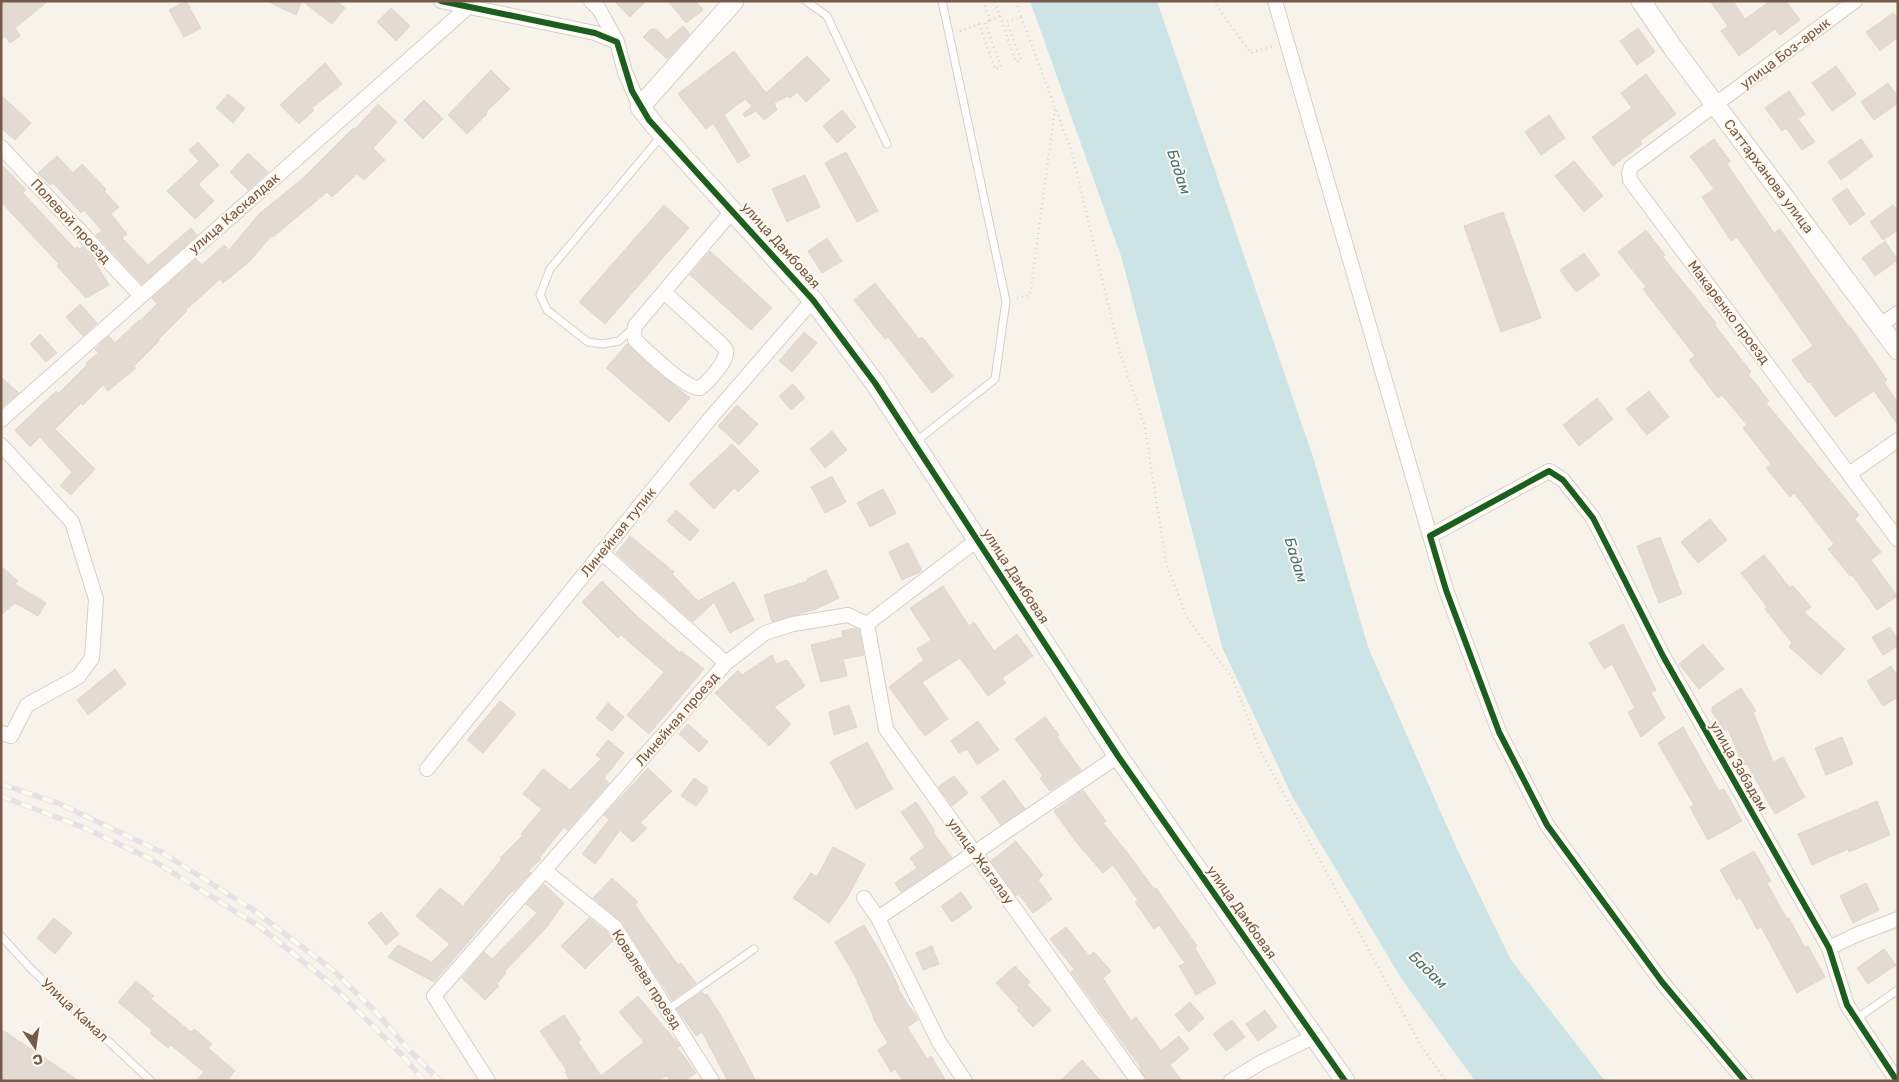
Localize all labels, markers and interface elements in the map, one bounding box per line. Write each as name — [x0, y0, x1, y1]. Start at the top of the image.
street label: улица Боз-арык — [1737, 14, 1834, 93]
street label: Саттарханова улица — [1720, 116, 1817, 237]
water label: Бадам — [1163, 147, 1195, 197]
street label: улица Каскалдак — [185, 169, 284, 258]
street label: Полевой проезд — [27, 175, 114, 267]
street label: улица Дамбовая — [737, 199, 824, 292]
street label: Макаренко проезд — [1684, 257, 1773, 368]
street label: Линейная тупик — [577, 484, 660, 580]
street label: улица Дамбовая — [978, 525, 1053, 627]
water label: Бадам — [1281, 535, 1311, 585]
street label: Линейная проезд — [632, 669, 723, 770]
street label: улица Забадам — [1706, 718, 1771, 815]
street label: улица Жагалау — [944, 815, 1018, 908]
street label: улица Дамбовая — [1203, 862, 1280, 962]
street label: Ковалева проезд — [608, 926, 685, 1032]
water label: Бадам — [1405, 947, 1451, 993]
street label: Улица Камал — [38, 975, 112, 1046]
north arrow — [10, 1022, 60, 1072]
text: С — [31, 1050, 45, 1069]

